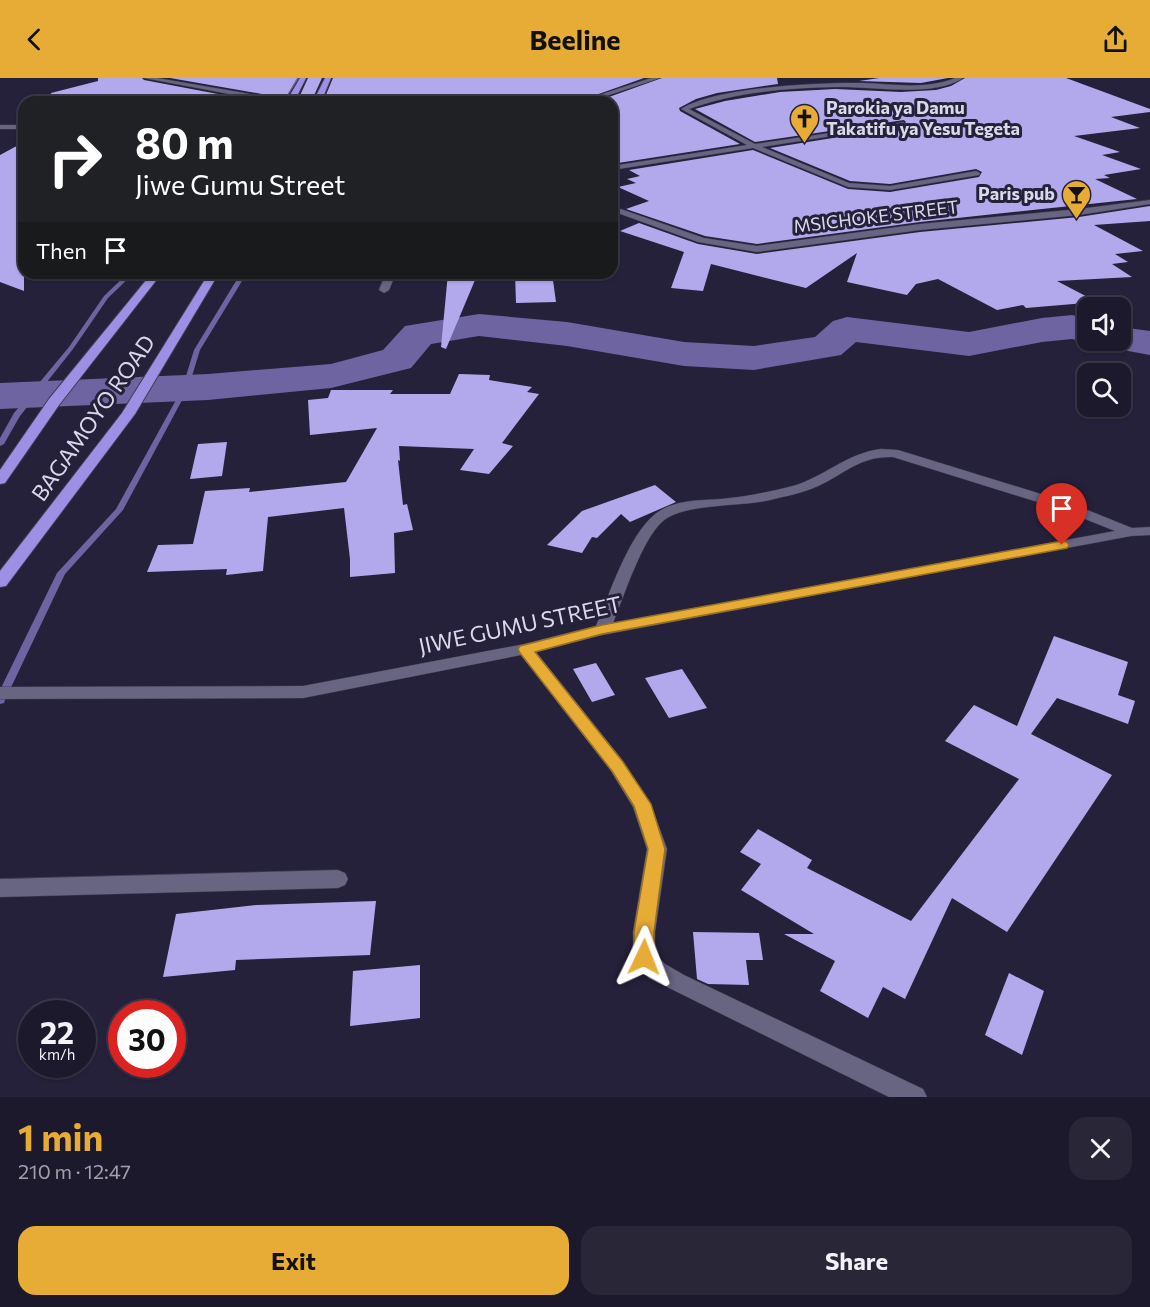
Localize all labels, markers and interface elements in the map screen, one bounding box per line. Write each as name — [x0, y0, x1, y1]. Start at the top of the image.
icon: back — [18, 23, 51, 56]
text: Beeline — [529, 23, 621, 56]
icon: share — [1099, 23, 1132, 56]
place label: Parokia ya Damu Takatifu ya Yesu Tegeta — [826, 96, 1020, 139]
church icon: Parokia ya Damu Takatifu ya Yesu Tegeta — [789, 102, 821, 144]
text: 80 m — [135, 116, 234, 168]
icon: right — [36, 120, 114, 198]
text: Jiwe Gumu Street — [135, 168, 345, 201]
bar icon: Paris pub — [1060, 178, 1092, 220]
place label: Paris pub — [978, 182, 1055, 204]
street label: MSICHOKE STREET — [792, 195, 960, 237]
icon: arrive — [99, 234, 132, 267]
text: Then — [36, 237, 87, 264]
map controls — [1077, 297, 1131, 417]
button: sound — [1077, 297, 1131, 351]
street label: BAGAMOYO ROAD — [25, 329, 160, 506]
button: search — [1077, 363, 1131, 417]
pin — [1036, 483, 1087, 545]
icon: arrive — [1045, 492, 1078, 525]
street label: JIWE GUMU STREET — [416, 590, 624, 659]
position arrow — [612, 925, 676, 989]
speed limit sign: 30 — [108, 1000, 186, 1078]
text: 22 — [40, 1013, 74, 1050]
text: km/h — [39, 1045, 75, 1063]
text: 1 min — [18, 1114, 103, 1158]
button: close — [1069, 1117, 1132, 1180]
text: 210 m · 12:47 — [18, 1159, 131, 1183]
button: Exit — [18, 1226, 569, 1295]
button: Share — [581, 1226, 1132, 1295]

